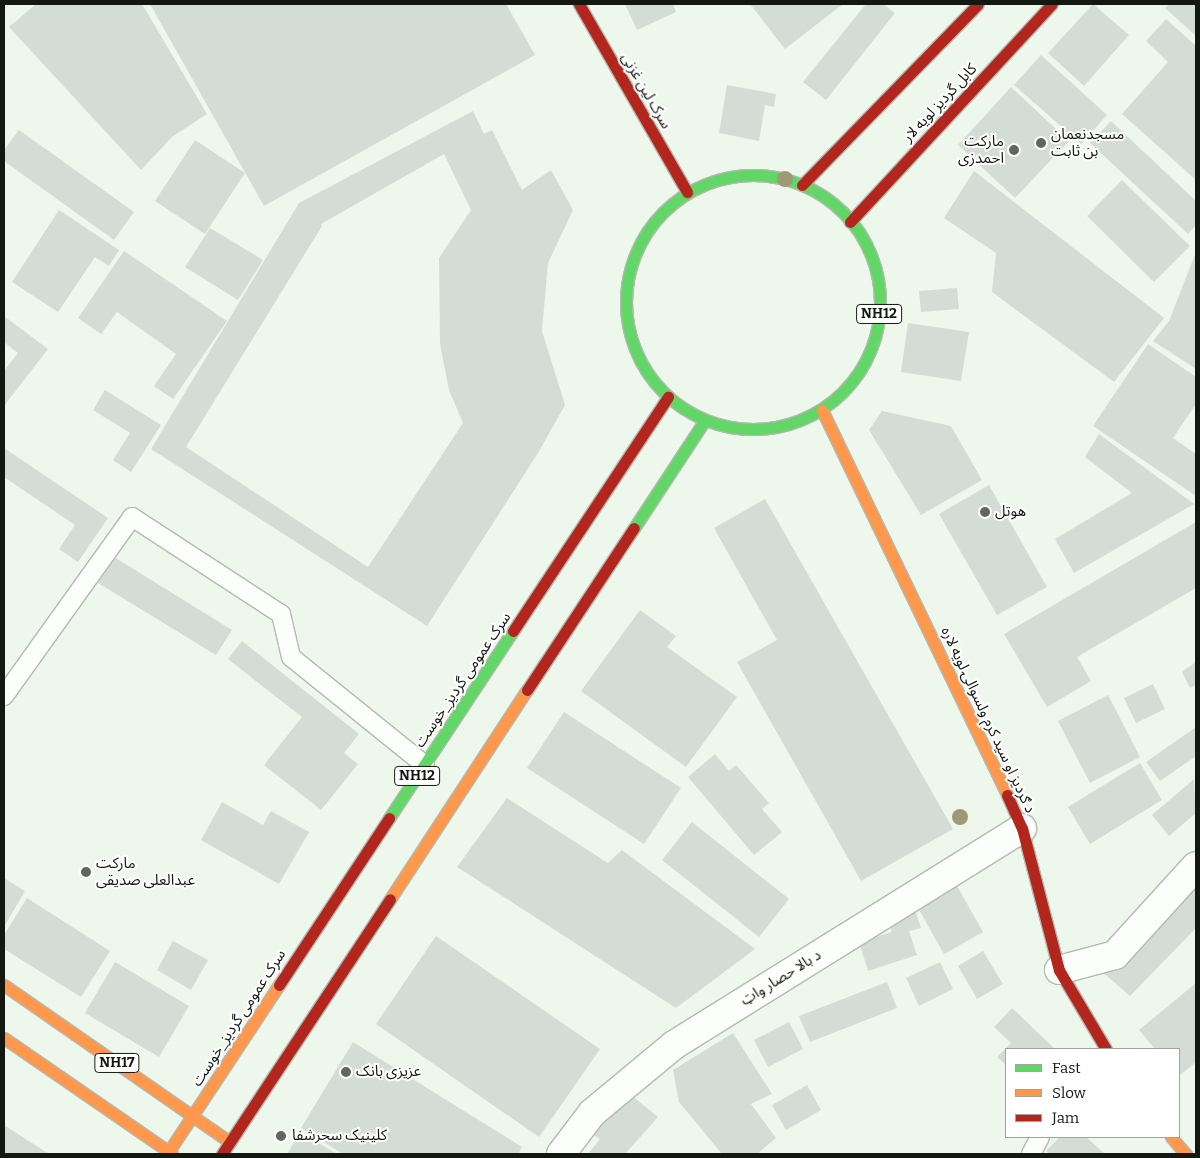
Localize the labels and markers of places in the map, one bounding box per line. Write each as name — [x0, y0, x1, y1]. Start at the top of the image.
place label: مسجدنعمان بن ثابت — [1051, 125, 1124, 160]
place label: مارکت احمدزی — [958, 132, 1004, 167]
marker: مسجدنعمان بن ثابت — [1035, 137, 1047, 149]
marker: مارکت احمدزی — [1008, 144, 1020, 156]
place label: هوتل — [995, 503, 1026, 521]
marker: هوتل — [979, 506, 991, 518]
place label: مارکت عبدالعلی صدیقی — [96, 854, 195, 889]
marker: مارکت عبدالعلی صدیقی — [80, 866, 92, 878]
place label: عزیزی بانک — [356, 1063, 421, 1081]
marker: عزیزی بانک — [340, 1066, 352, 1078]
place label: کلینیک سحرشفا — [292, 1127, 387, 1145]
marker: کلینیک سحرشفا — [274, 1129, 288, 1143]

